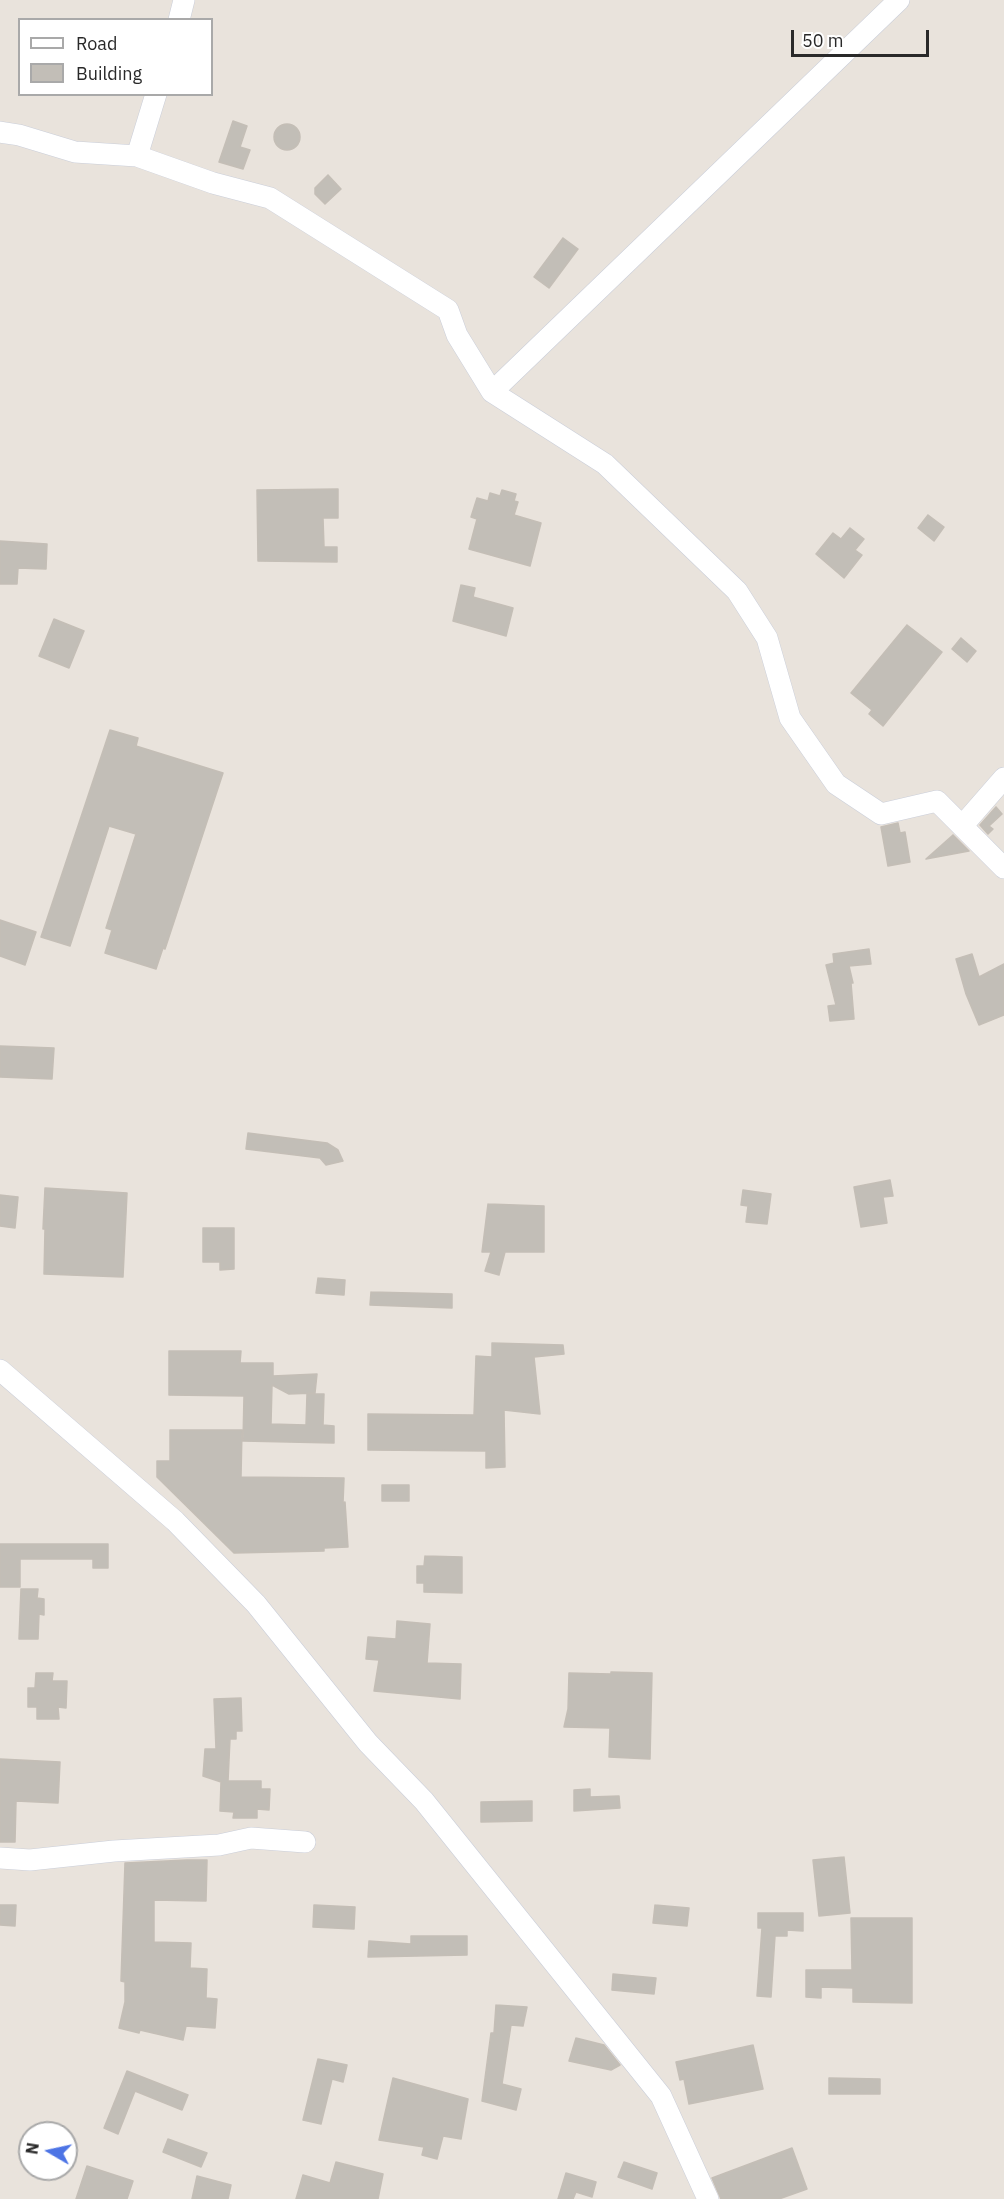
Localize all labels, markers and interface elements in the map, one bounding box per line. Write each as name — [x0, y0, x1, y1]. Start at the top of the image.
legend — [18, 18, 213, 96]
scale bar — [794, 18, 932, 56]
text: 50 m — [802, 29, 844, 52]
text: Road — [76, 32, 117, 55]
text: Building — [76, 62, 142, 85]
north arrow — [18, 2121, 78, 2181]
text: N — [21, 2141, 43, 2156]

